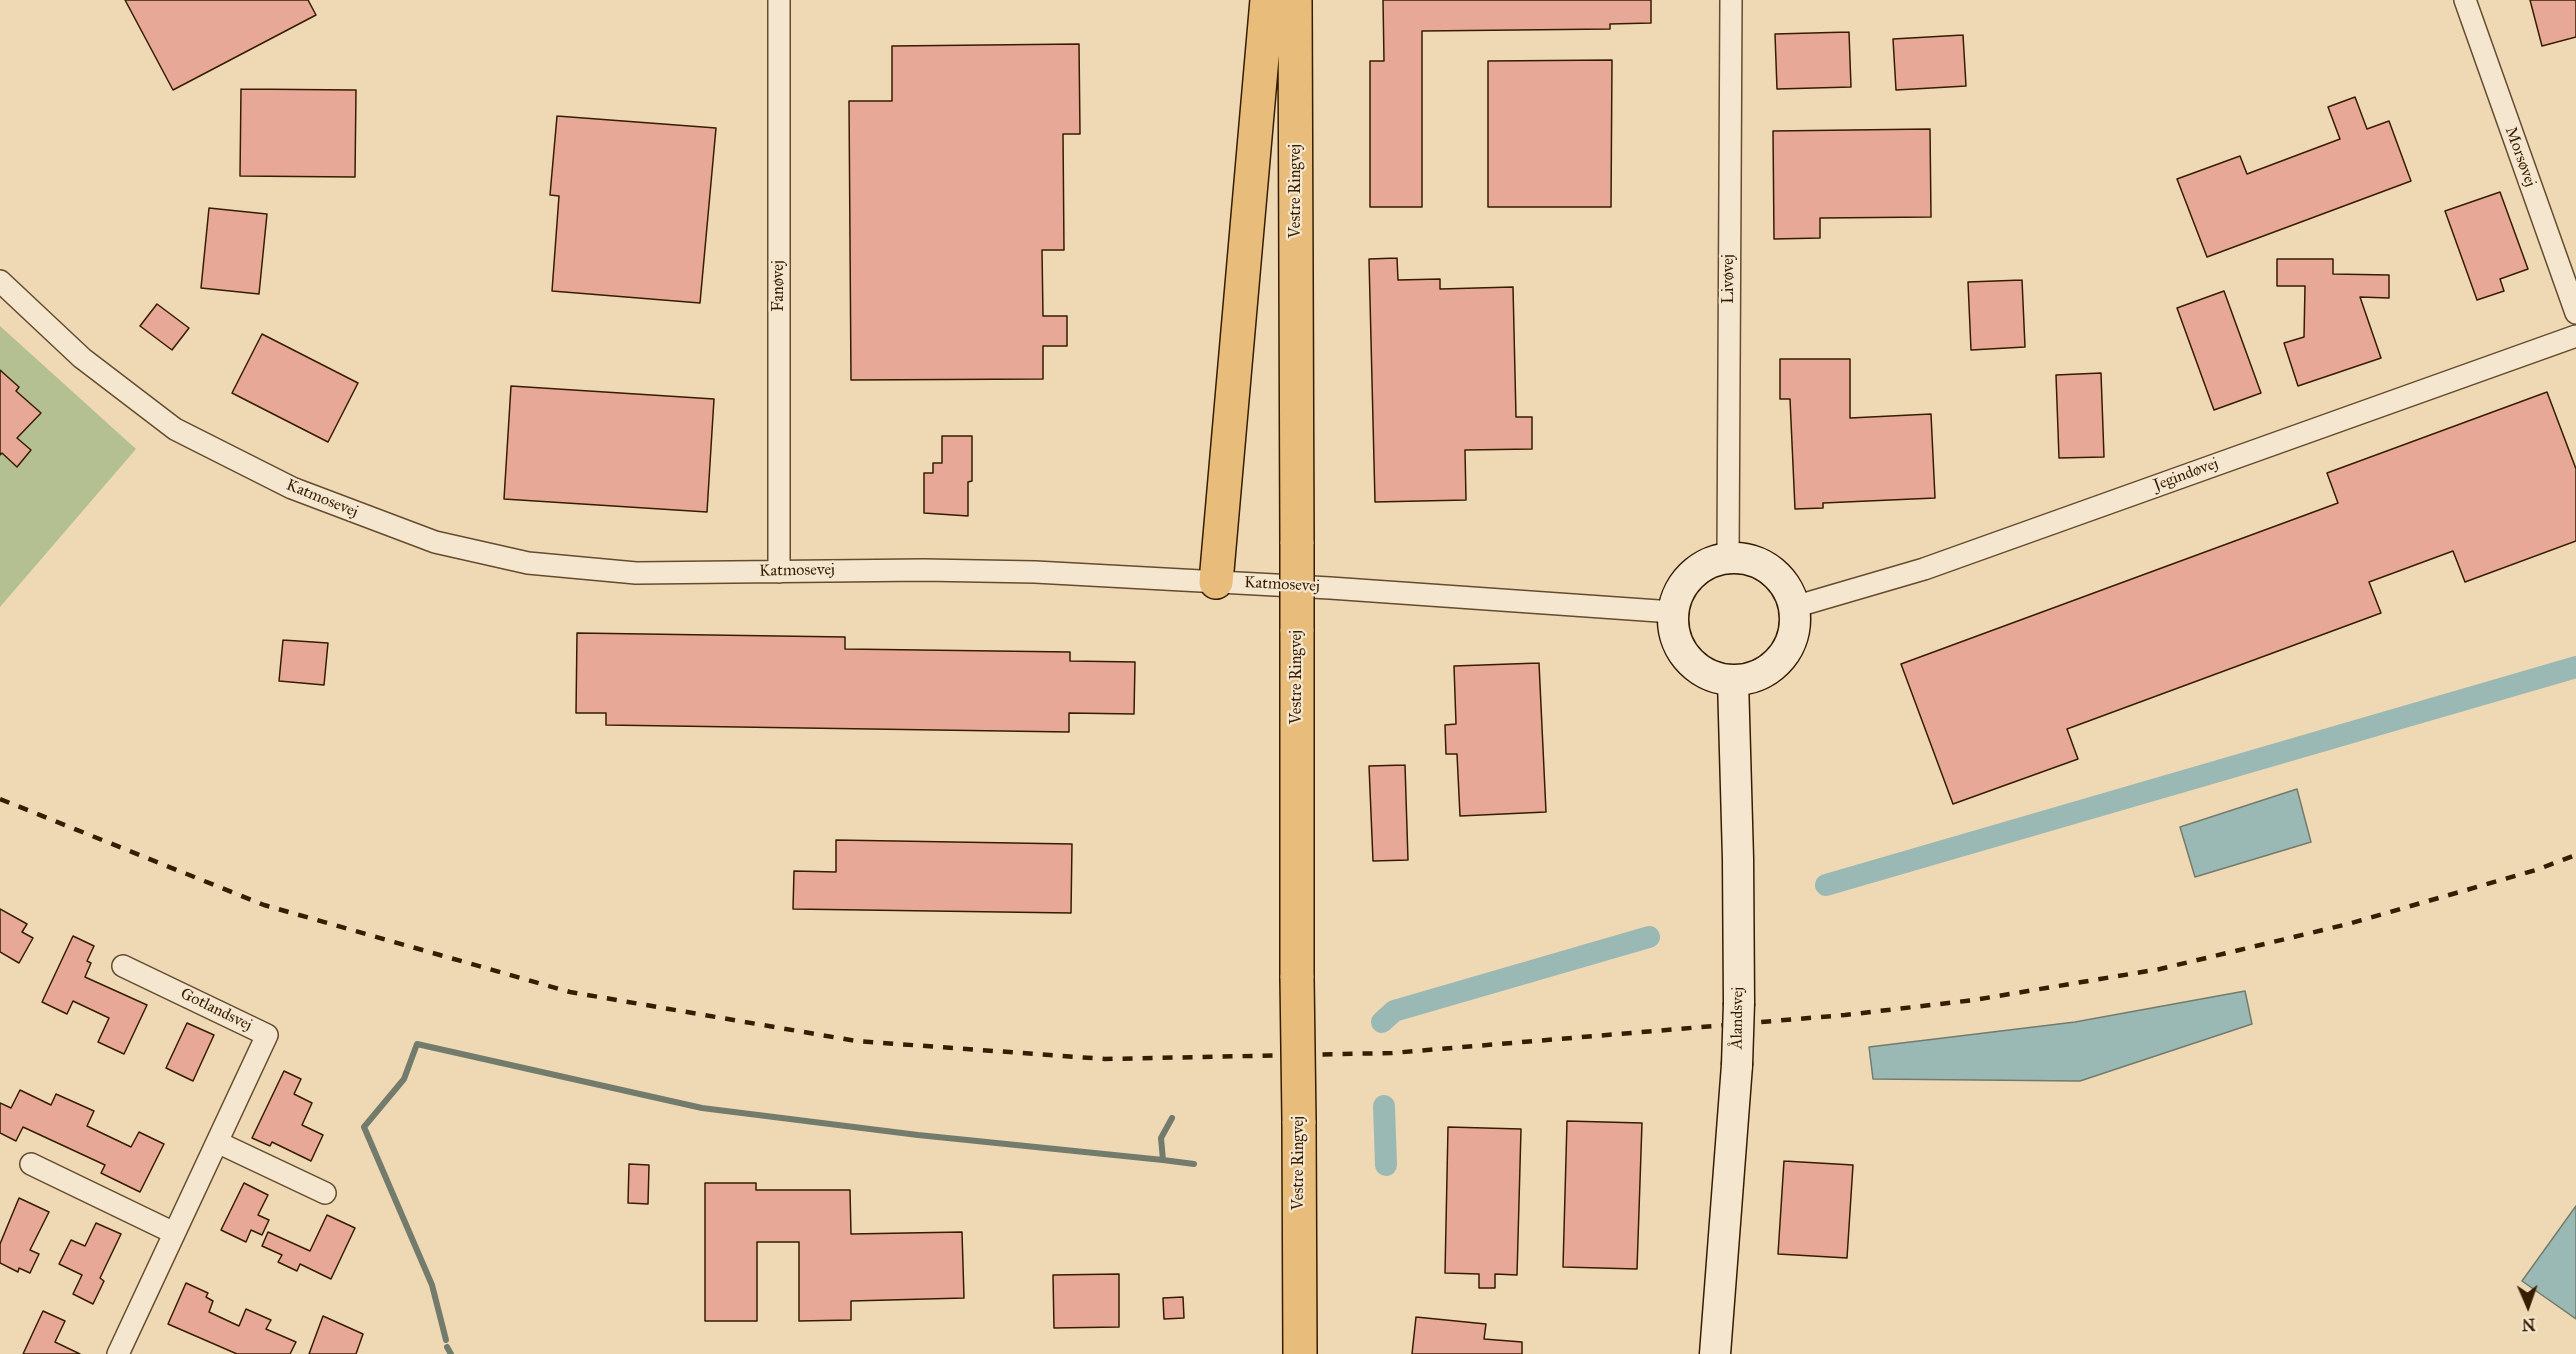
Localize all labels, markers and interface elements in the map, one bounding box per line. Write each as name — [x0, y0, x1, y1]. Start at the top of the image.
street label: Morsøvej — [2500, 124, 2540, 190]
street label: Vestre Ringvej — [1286, 144, 1306, 238]
street label: Livøvej — [1719, 254, 1739, 304]
street label: Fanøvej — [769, 260, 789, 312]
street label: Jegindøvej — [2151, 454, 2221, 496]
street label: Katmosevej — [283, 476, 361, 522]
street label: Katmosevej — [759, 561, 835, 581]
street label: Katmosevej — [1244, 573, 1320, 597]
street label: Vestre Ringvej — [1287, 630, 1307, 724]
street label: Gotlandsvej — [177, 984, 255, 1036]
street label: Ålandsvej — [1728, 987, 1748, 1049]
street label: Vestre Ringvej — [1289, 1116, 1309, 1210]
north arrow — [2498, 1276, 2558, 1336]
text: N — [2522, 1315, 2536, 1334]

